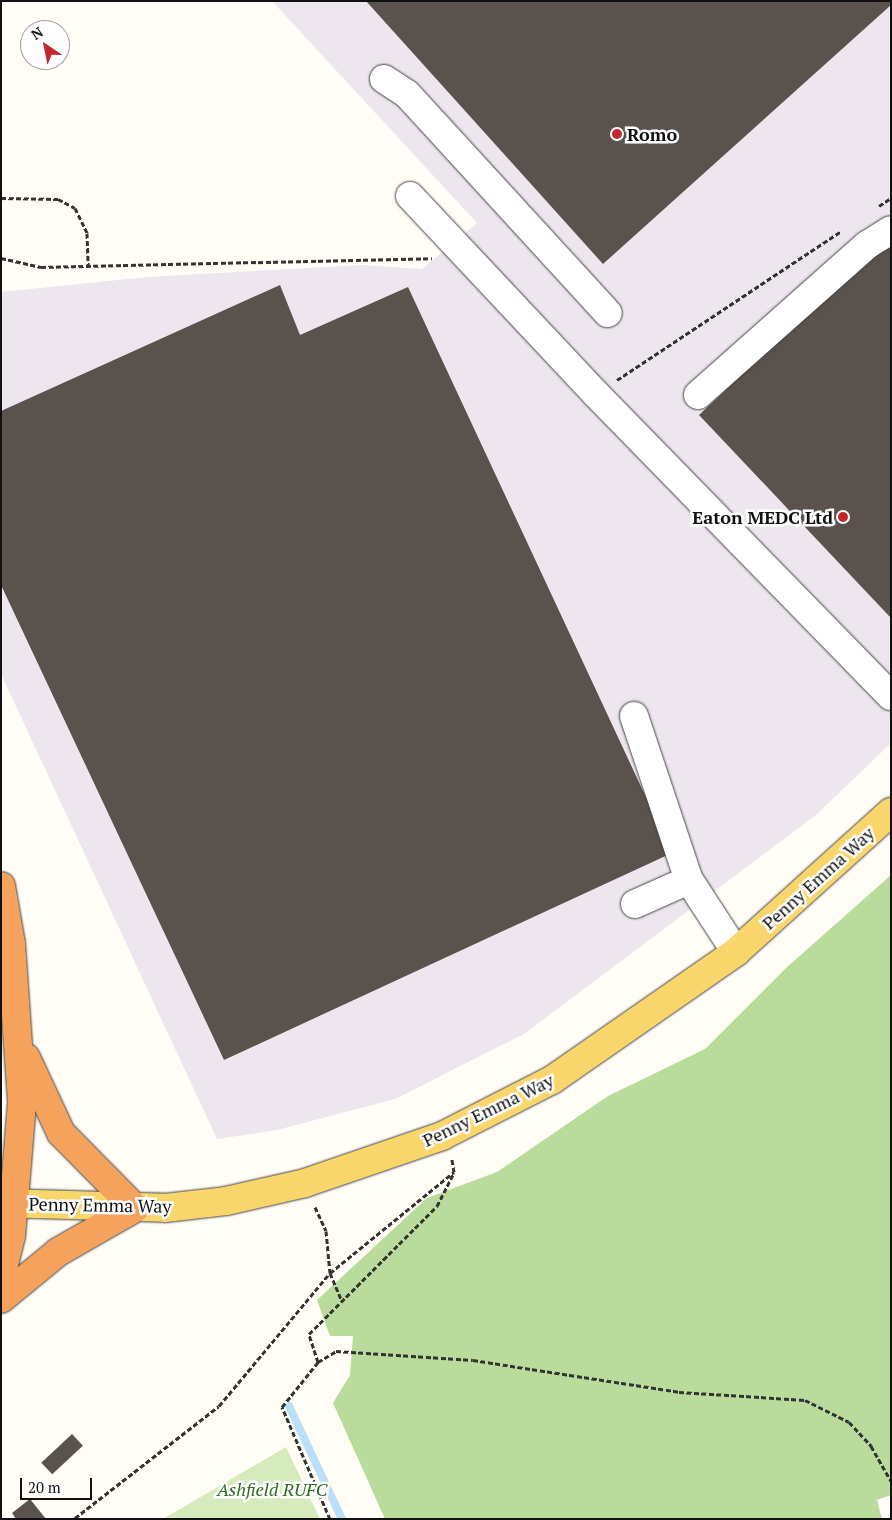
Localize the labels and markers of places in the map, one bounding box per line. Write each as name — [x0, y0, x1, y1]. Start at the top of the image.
place label: Romo — [627, 123, 677, 145]
marker: Romo — [611, 128, 623, 140]
place label: Eaton MEDC Ltd — [692, 506, 833, 528]
marker: Eaton MEDC Ltd — [837, 511, 849, 523]

